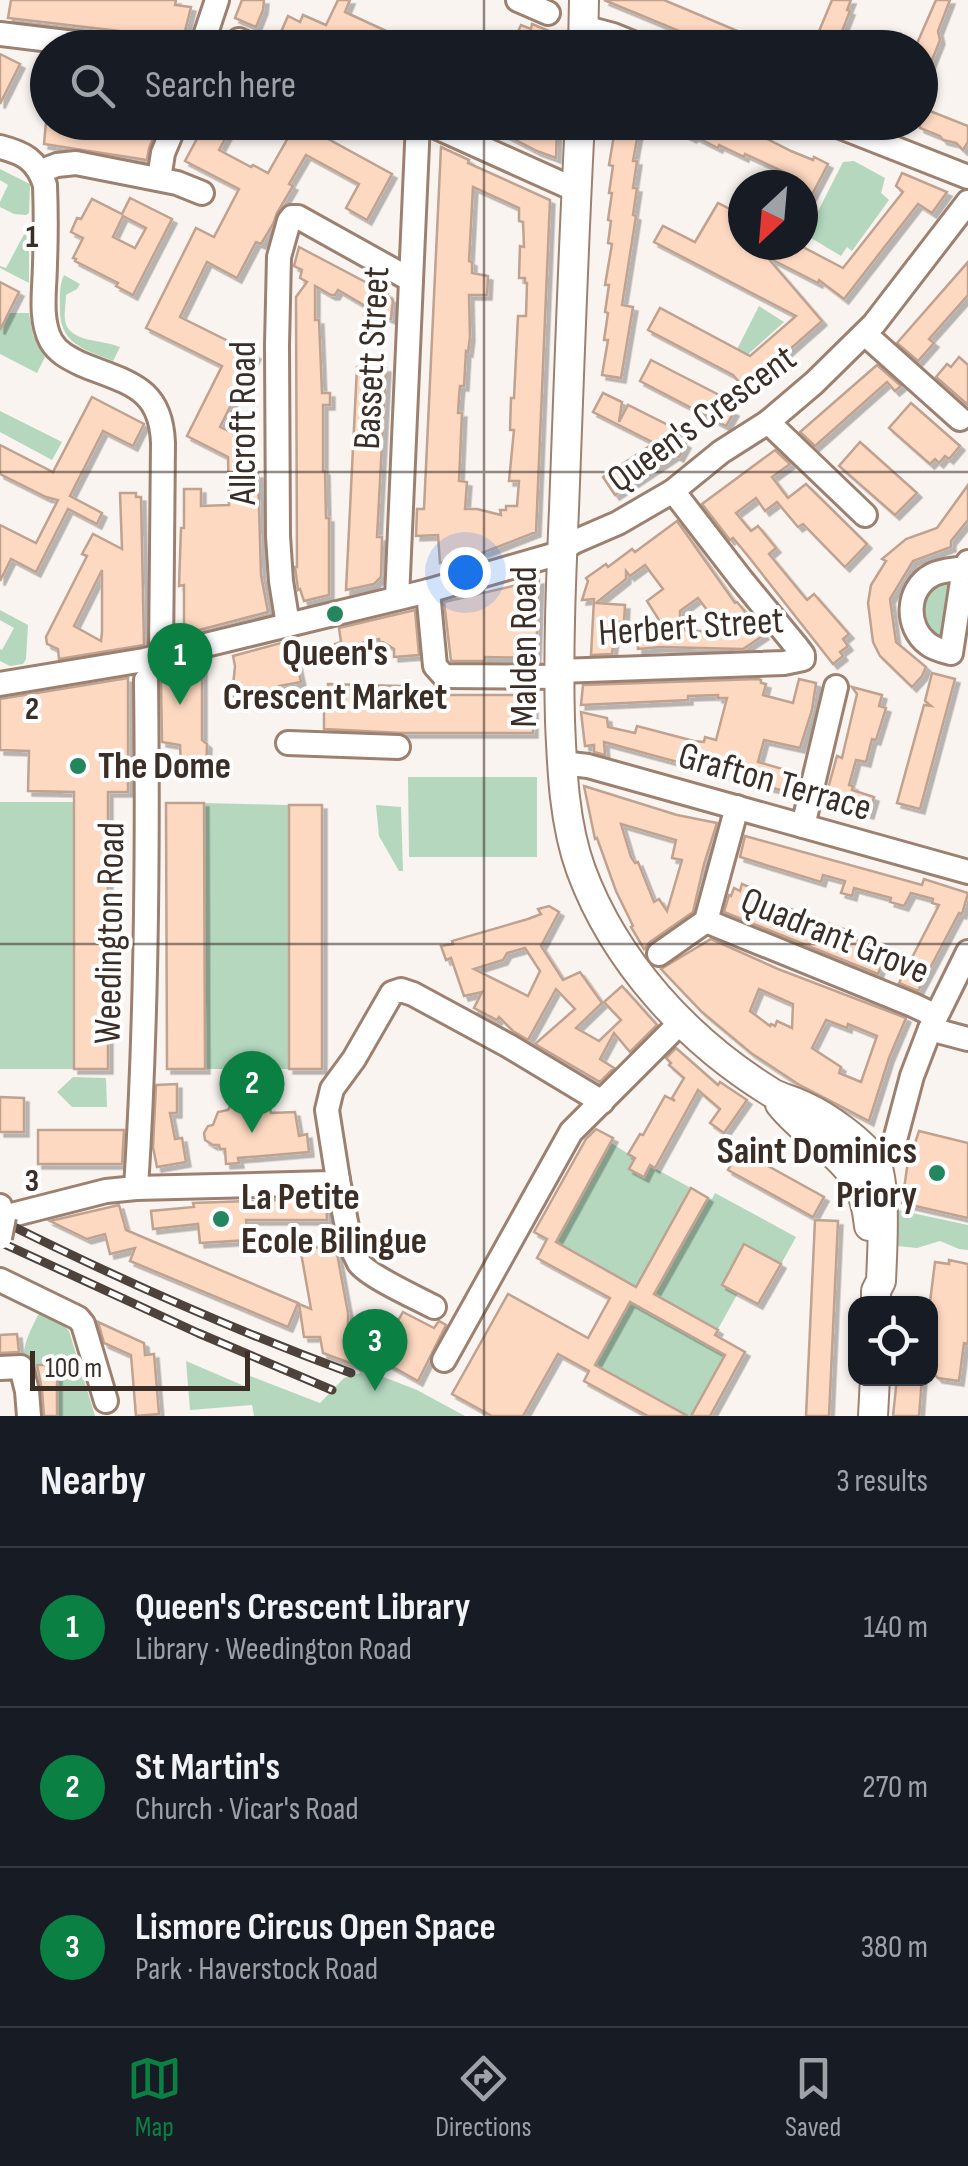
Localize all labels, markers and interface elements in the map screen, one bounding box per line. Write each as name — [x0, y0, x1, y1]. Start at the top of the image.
search box — [30, 30, 938, 140]
icon: search — [65, 58, 120, 113]
text: Search here — [145, 63, 296, 108]
north arrow — [728, 170, 818, 260]
text: 1 — [26, 218, 39, 257]
street label: Bassett Street — [345, 265, 399, 451]
street label: Queen's Crescent — [599, 336, 805, 502]
street label: Allcroft Road — [221, 341, 266, 506]
your location — [440, 547, 491, 598]
street label: Malden Road — [502, 566, 547, 728]
street label: Herbert Street — [597, 598, 785, 656]
marker: Queen's Crescent Market — [324, 603, 346, 625]
pin: 1 — [148, 622, 212, 705]
place label: Queen's Crescent Market — [223, 631, 447, 720]
text: 2 — [25, 690, 39, 729]
street label: Grafton Terrace — [673, 733, 877, 831]
place label: The Dome — [98, 744, 231, 789]
marker: The Dome — [67, 755, 89, 777]
street label: Weedington Road — [86, 822, 134, 1044]
street label: Quadrant Grove — [734, 878, 936, 994]
pin: 2 — [220, 1050, 284, 1133]
place label: Saint Dominics Priory — [717, 1129, 917, 1218]
text: 3 — [25, 1162, 39, 1201]
marker: Saint Dominics Priory — [926, 1162, 948, 1184]
place label: La Petite Ecole Bilingue — [241, 1175, 427, 1264]
marker: La Petite Ecole Bilingue — [210, 1208, 232, 1230]
map controls — [848, 1296, 938, 1386]
button: locate — [848, 1296, 938, 1386]
pin: 3 — [342, 1308, 408, 1391]
scale bar — [30, 1346, 250, 1390]
text: 100 m — [45, 1352, 102, 1385]
text: Nearby — [40, 1456, 146, 1507]
text: 3 results — [836, 1462, 928, 1501]
text: Queen's Crescent Library — [135, 1585, 470, 1630]
text: 1 — [66, 1608, 79, 1647]
text: 140 m — [864, 1608, 928, 1647]
text: Library · Weedington Road — [135, 1630, 412, 1669]
text: St Martin's — [135, 1745, 280, 1790]
text: 2 — [65, 1768, 80, 1807]
text: 270 m — [862, 1768, 928, 1807]
text: Church · Vicar's Road — [135, 1790, 359, 1829]
text: Lismore Circus Open Space — [135, 1905, 496, 1950]
text: 3 — [65, 1928, 80, 1967]
text: 380 m — [861, 1928, 928, 1967]
text: Park · Haverstock Road — [135, 1950, 378, 1989]
tab: Map — [127, 2051, 182, 2144]
tab: Directions — [435, 2051, 532, 2144]
tab: Saved — [785, 2051, 841, 2144]

